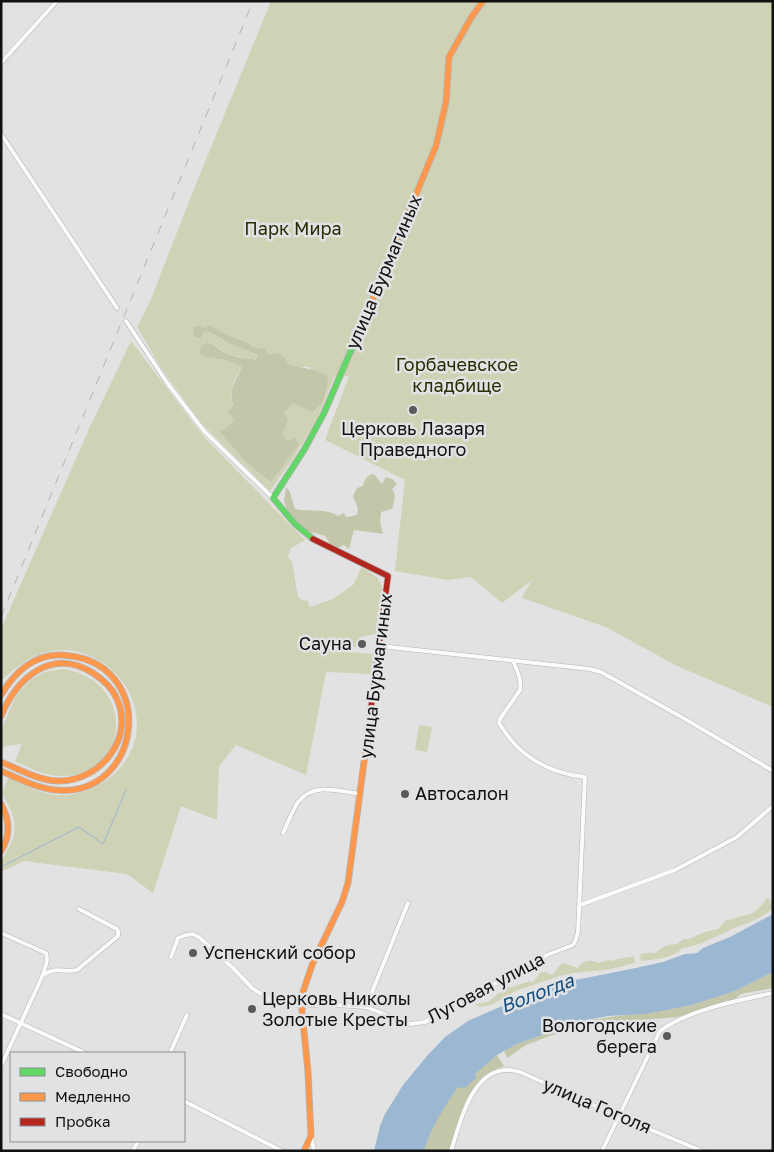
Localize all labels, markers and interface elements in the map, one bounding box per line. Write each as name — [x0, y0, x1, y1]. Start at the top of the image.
street label: улица Бурмагиных — [340, 191, 426, 352]
park label: Парк Мира — [244, 217, 342, 239]
park label: Горбачевское кладбище — [396, 353, 518, 396]
marker: Церковь Лазаря Праведного — [407, 404, 419, 416]
place label: Церковь Лазаря Праведного — [341, 417, 485, 460]
street label: улица Бурмагиных — [354, 592, 396, 760]
place label: Сауна — [299, 632, 352, 654]
marker: Сауна — [356, 638, 368, 650]
place label: Автосалон — [415, 782, 509, 804]
marker: Автосалон — [399, 788, 411, 800]
place label: Успенский собор — [203, 941, 356, 963]
marker: Успенский собор — [187, 947, 199, 959]
street label: Луговая улица — [423, 947, 548, 1027]
water label: Вологда — [497, 968, 578, 1017]
place label: Церковь Николы Золотые Кресты — [262, 987, 411, 1030]
marker: Церковь Николы Золотые Кресты — [246, 1003, 258, 1015]
place label: Вологодские берега — [542, 1014, 657, 1057]
marker: Вологодские берега — [661, 1030, 673, 1042]
legend — [10, 1052, 185, 1142]
text: Свободно — [55, 1062, 128, 1080]
street label: улица Гоголя — [540, 1072, 655, 1138]
text: Медленно — [55, 1087, 131, 1105]
text: Пробка — [55, 1112, 110, 1130]

